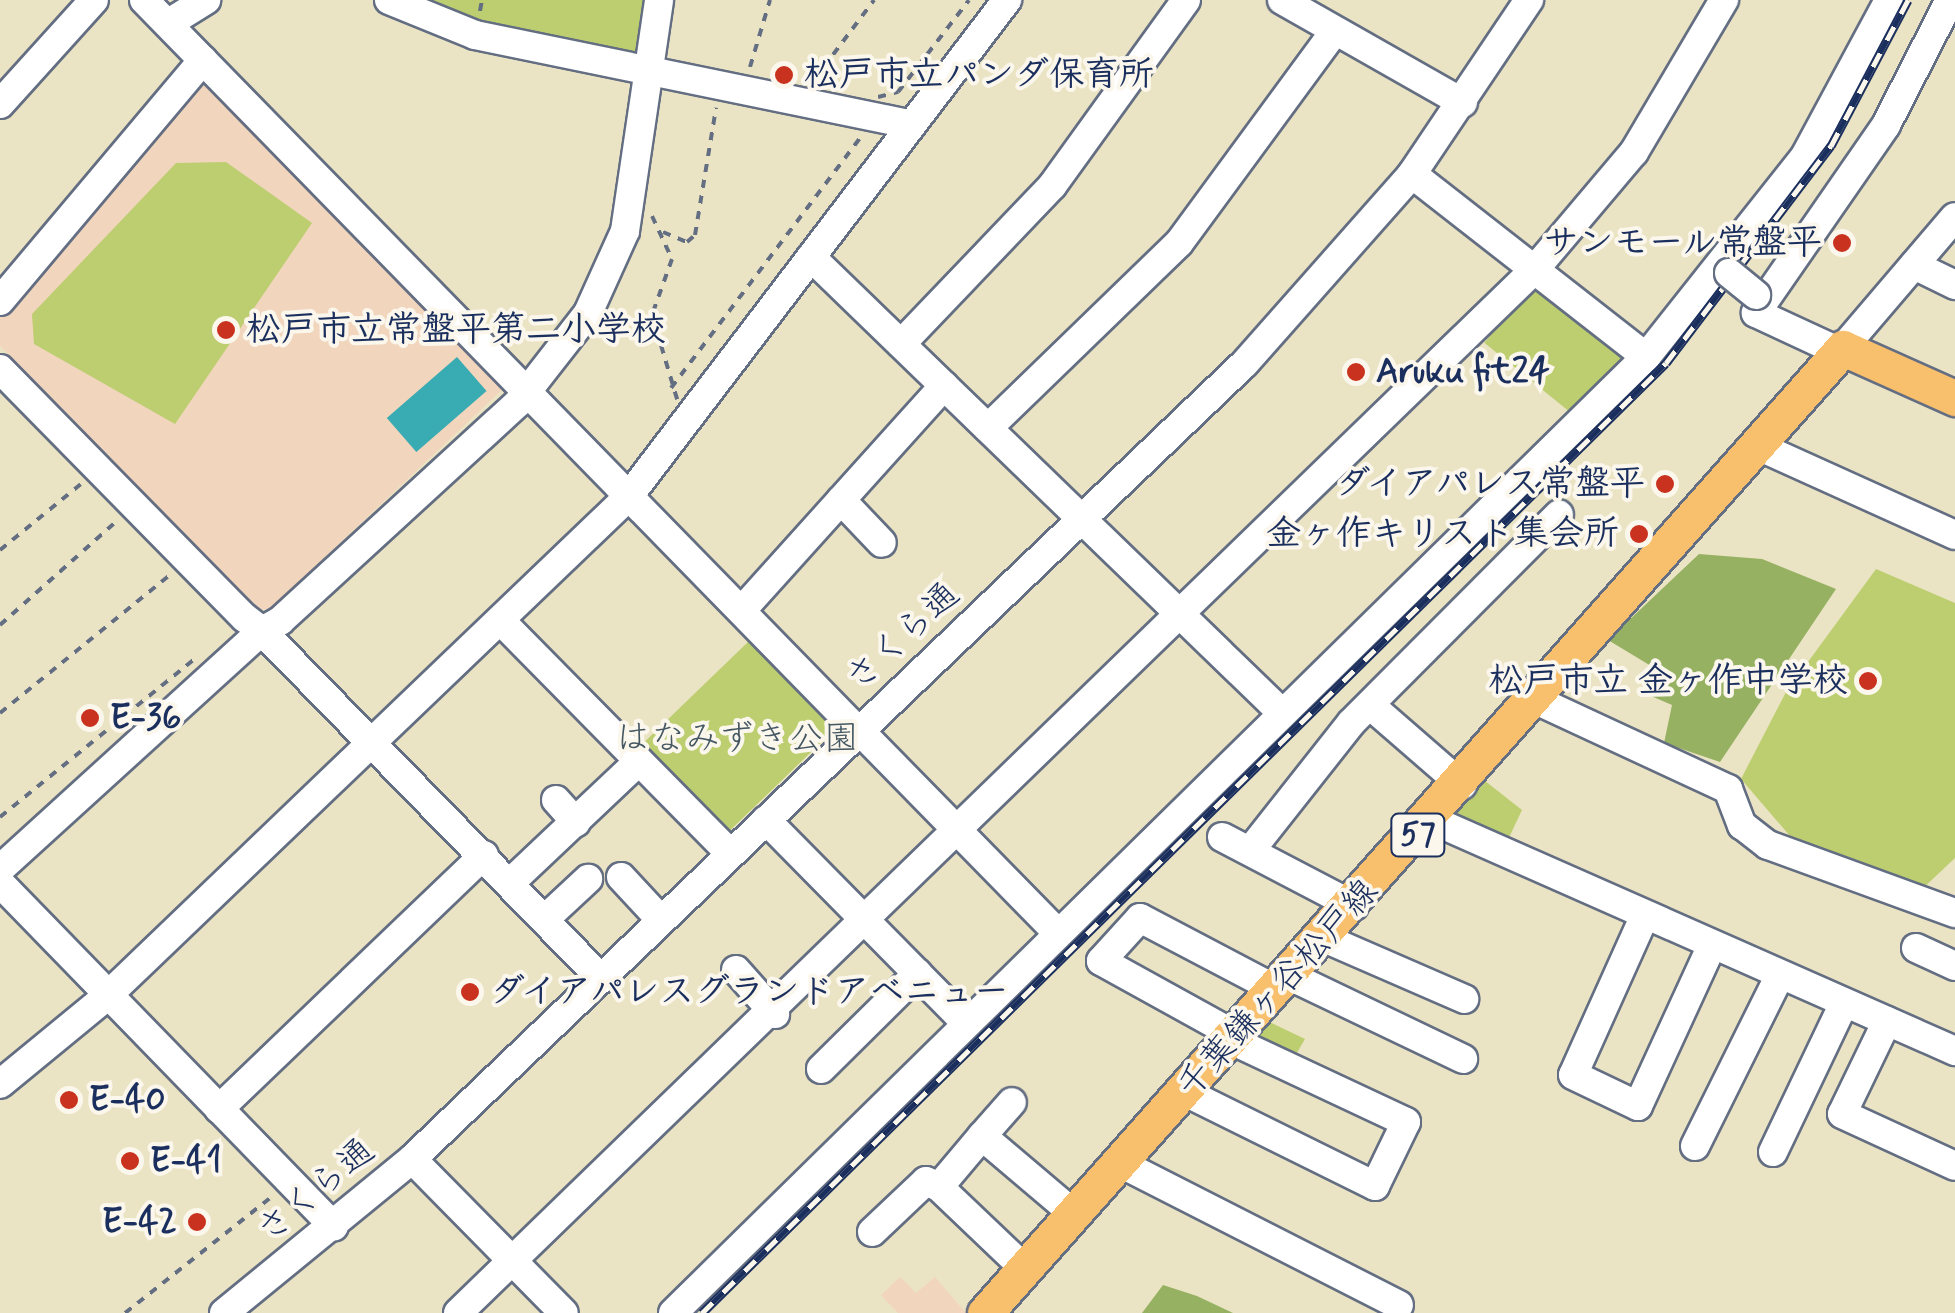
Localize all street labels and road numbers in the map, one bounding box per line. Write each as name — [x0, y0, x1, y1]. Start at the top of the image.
street label: さくら通 — [837, 574, 969, 700]
road number: 57 — [1388, 808, 1448, 862]
street label: 千葉鎌ヶ谷松戸線 — [1169, 871, 1387, 1107]
street label: さくら通 — [249, 1130, 383, 1252]

